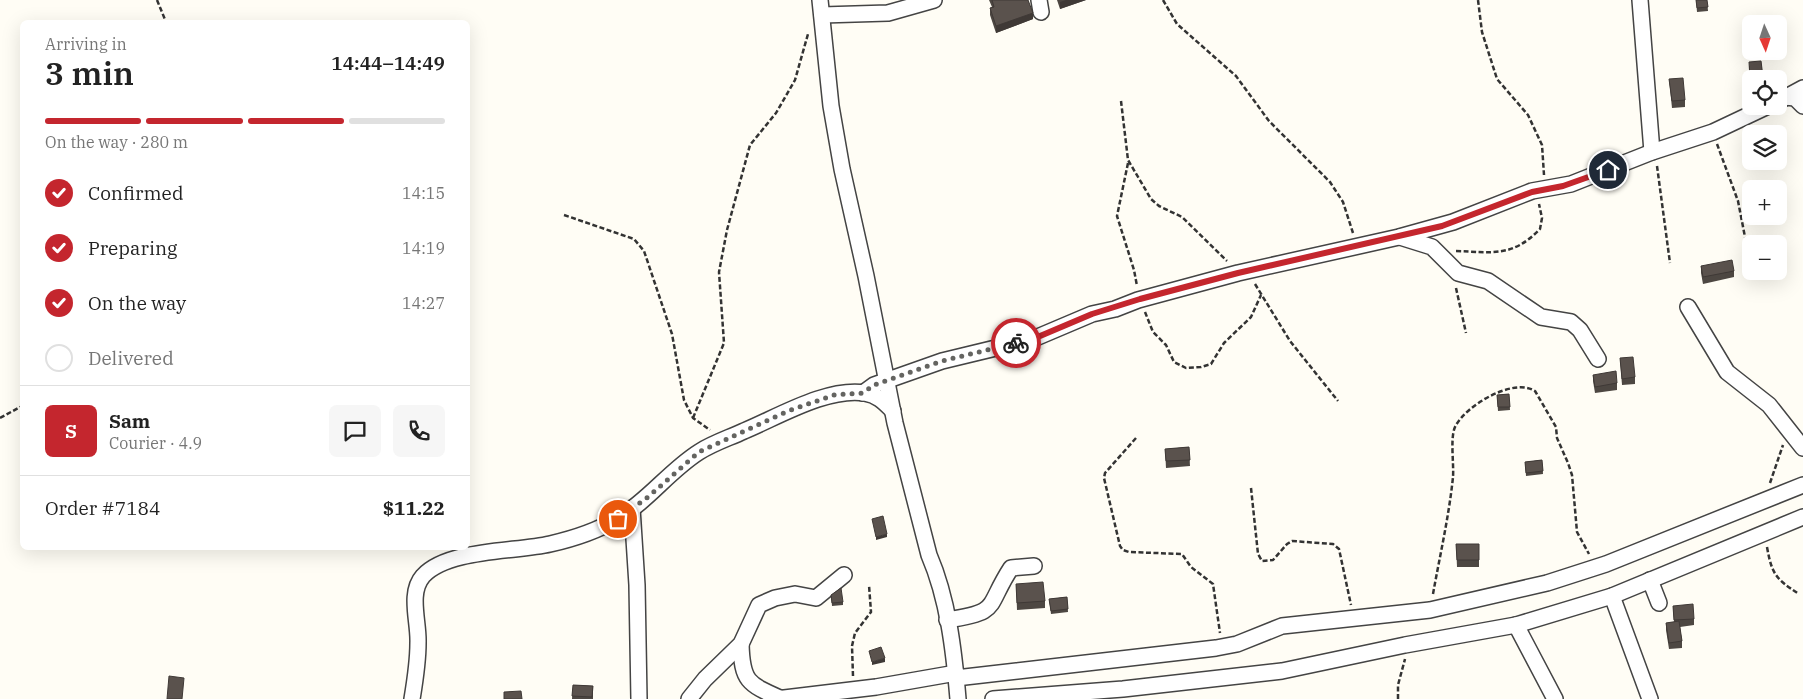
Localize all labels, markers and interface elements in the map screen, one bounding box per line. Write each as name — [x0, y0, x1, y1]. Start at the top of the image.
north arrow — [1742, 15, 1788, 60]
map controls — [1742, 15, 1787, 280]
text: Arriving in — [45, 34, 127, 54]
text: 14:44–14:49 — [331, 51, 445, 75]
text: 3 min — [45, 52, 134, 94]
button: locate — [1742, 70, 1787, 115]
button: layers — [1742, 125, 1787, 170]
text: On the way · 280 m — [45, 132, 188, 152]
pin — [1587, 149, 1629, 191]
icon: home — [1594, 156, 1622, 184]
icon: check — [45, 179, 73, 207]
button: + — [1742, 180, 1787, 225]
text: Confirmed — [88, 181, 183, 205]
text: 14:15 — [402, 183, 445, 203]
icon: check — [45, 234, 73, 262]
button: − — [1742, 235, 1787, 280]
text: Preparing — [88, 236, 177, 260]
text: 14:19 — [402, 238, 445, 258]
icon: check — [45, 289, 73, 317]
text: On the way — [88, 291, 186, 315]
text: 14:27 — [402, 293, 445, 313]
courier — [991, 318, 1041, 368]
icon: bike — [1002, 329, 1030, 357]
text: Delivered — [88, 346, 174, 370]
button: chat — [329, 405, 381, 457]
button: phone — [393, 405, 445, 457]
text: Sam — [109, 409, 150, 433]
text: S — [65, 419, 77, 443]
text: Courier · 4.9 — [109, 433, 202, 453]
text: Order #7184 — [45, 496, 160, 520]
text: $11.22 — [383, 496, 445, 520]
pin — [597, 498, 639, 540]
icon: bag — [604, 505, 632, 533]

